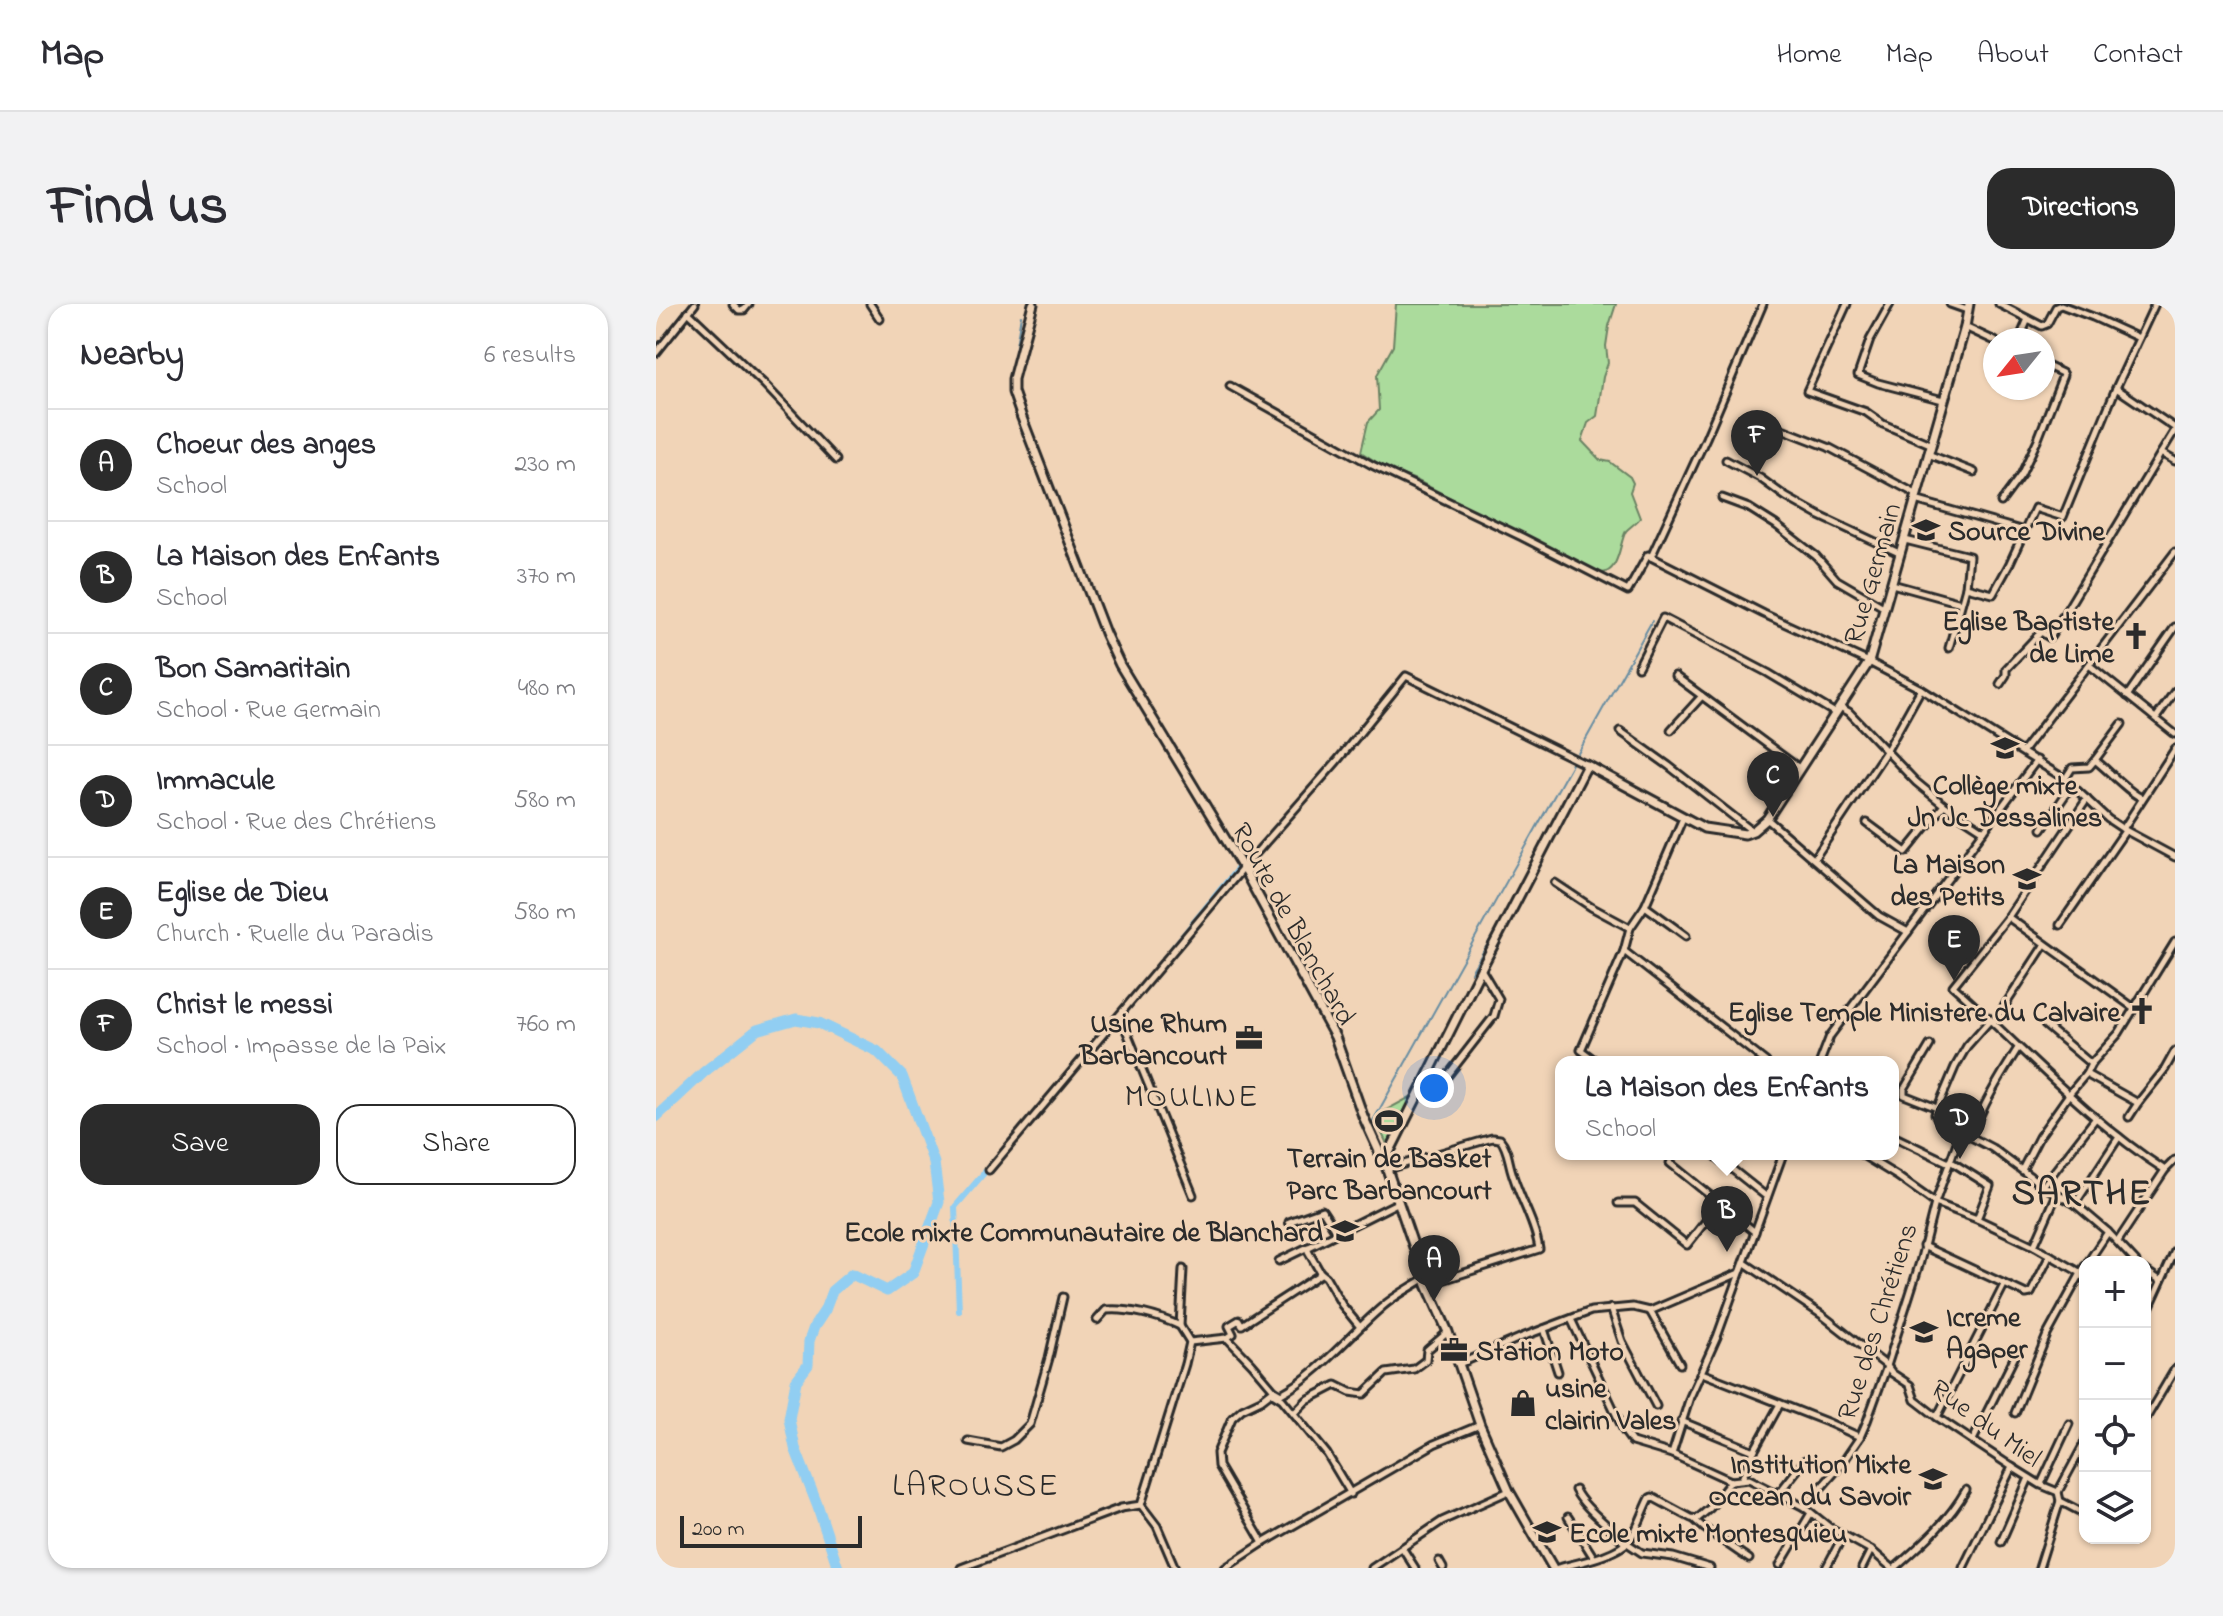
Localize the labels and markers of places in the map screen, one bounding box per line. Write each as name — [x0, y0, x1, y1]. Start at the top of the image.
pin: F — [1731, 410, 1783, 476]
place label: Source Divine — [1948, 513, 2106, 554]
school or university icon: Source Divine — [1911, 515, 1941, 545]
place label: Eglise Baptiste de Lime — [1942, 603, 2115, 676]
church icon: Eglise Baptiste de Lime — [2121, 621, 2151, 651]
school or university icon: Collège mixte Jn Jc Dessalines — [1990, 733, 2020, 763]
pin: C — [1747, 751, 1799, 817]
place label: Collège mixte Jn Jc Dessalines — [1908, 767, 2102, 840]
place label: La Maison des Petits — [1890, 846, 2005, 919]
school or university icon: La Maison des Petits — [2012, 864, 2042, 894]
pin: E — [1928, 915, 1980, 981]
place label: Eglise Temple Ministere du Calvaire — [1728, 994, 2121, 1036]
church icon: Eglise Temple Ministere du Calvaire — [2127, 996, 2157, 1026]
place label: Usine Rhum Barbancourt — [1078, 1005, 1228, 1078]
office icon: Usine Rhum Barbancourt — [1234, 1023, 1264, 1053]
pin: D — [1934, 1093, 1986, 1159]
sports icon: Terrain de Basket Parc Barbancourt — [1374, 1106, 1404, 1136]
place label: Terrain de Basket Parc Barbancourt — [1286, 1140, 1492, 1213]
pin: B — [1701, 1186, 1753, 1252]
place label: Ecole mixte Communautaire de Blanchard — [844, 1214, 1323, 1255]
school or university icon: Ecole mixte Communautaire de Blanchard — [1330, 1216, 1360, 1246]
pin: A — [1408, 1235, 1460, 1301]
place label: Icreme Agaper — [1946, 1299, 2029, 1373]
school or university icon: Icreme Agaper — [1909, 1317, 1939, 1347]
place label: Station Moto — [1476, 1333, 1624, 1374]
office icon: Station Moto — [1439, 1335, 1469, 1365]
place label: usine clairin Vales — [1545, 1370, 1677, 1443]
shop icon: usine clairin Vales — [1508, 1388, 1538, 1418]
place label: Institution Mixte Occean du Savoir — [1708, 1446, 1912, 1519]
school or university icon: Institution Mixte Occean du Savoir — [1918, 1464, 1948, 1494]
place label: Ecole mixte Montesquieu — [1569, 1515, 1847, 1556]
school or university icon: Ecole mixte Montesquieu — [1532, 1517, 1562, 1547]

